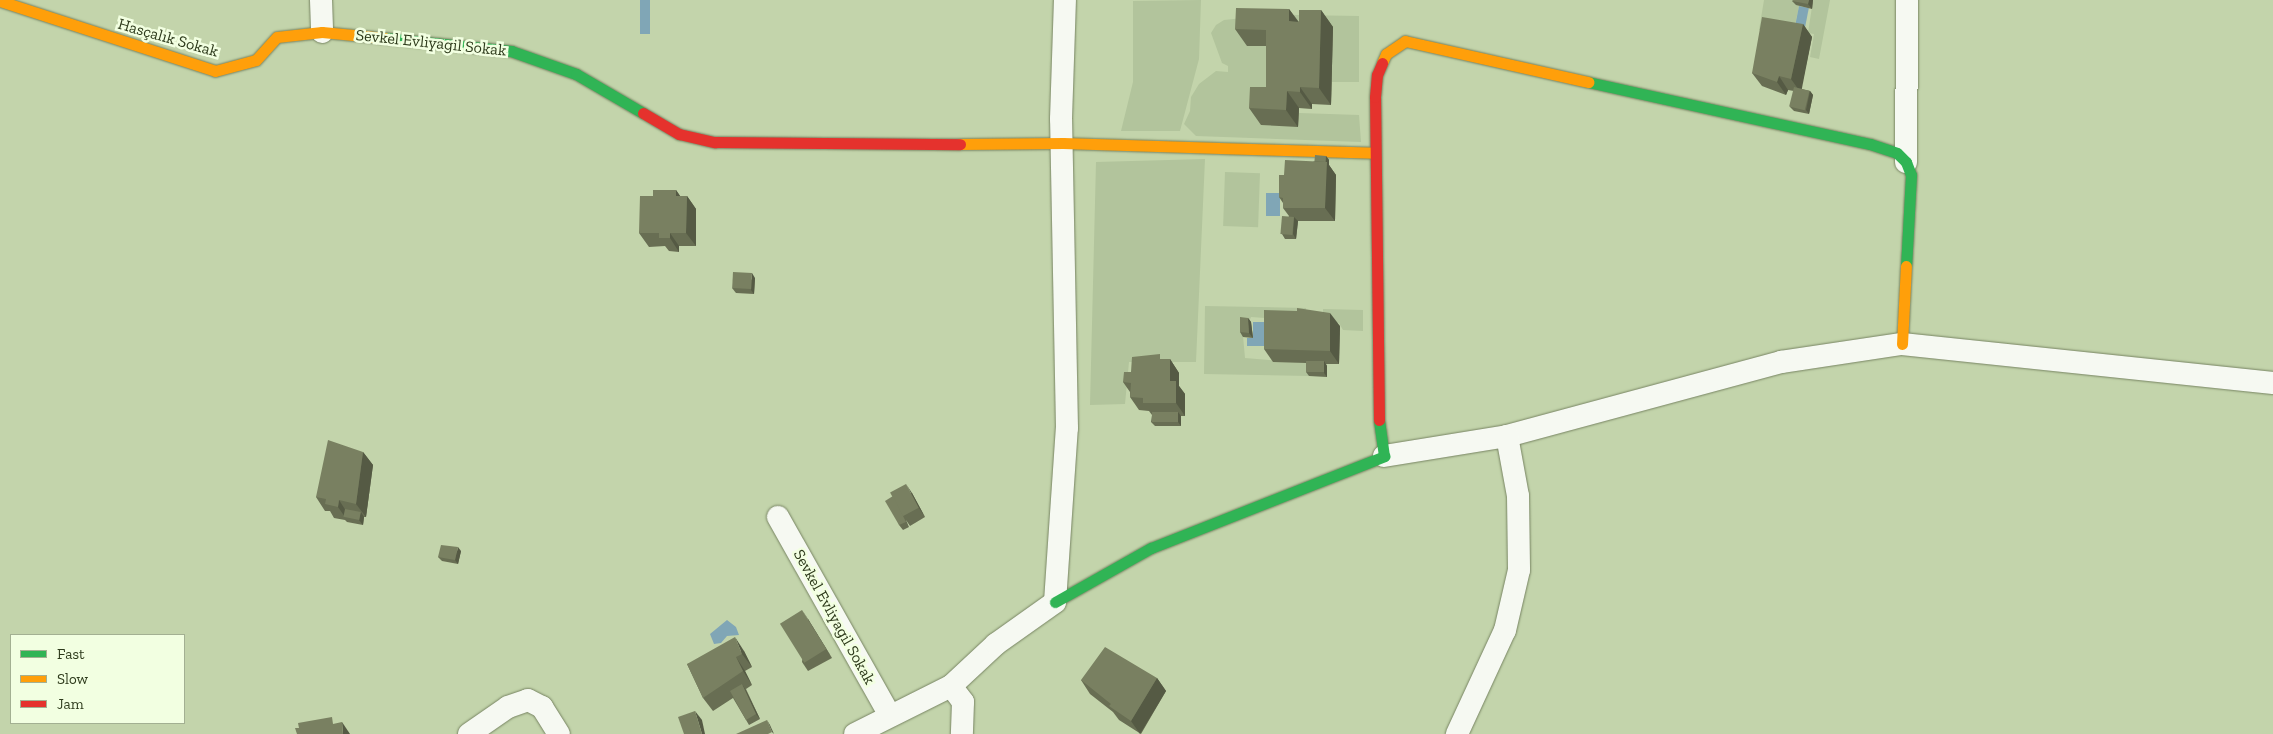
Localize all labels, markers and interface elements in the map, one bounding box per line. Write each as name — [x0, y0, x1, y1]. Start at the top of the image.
street label: Hasçalık Sokak — [116, 14, 220, 62]
street label: Sevkel Evliyagil Sokak — [355, 26, 507, 60]
street label: Sevkel Evliyagil Sokak — [789, 546, 879, 688]
legend — [10, 634, 185, 724]
text: Fast — [57, 645, 85, 663]
text: Slow — [57, 670, 88, 688]
text: Jam — [57, 695, 84, 713]

